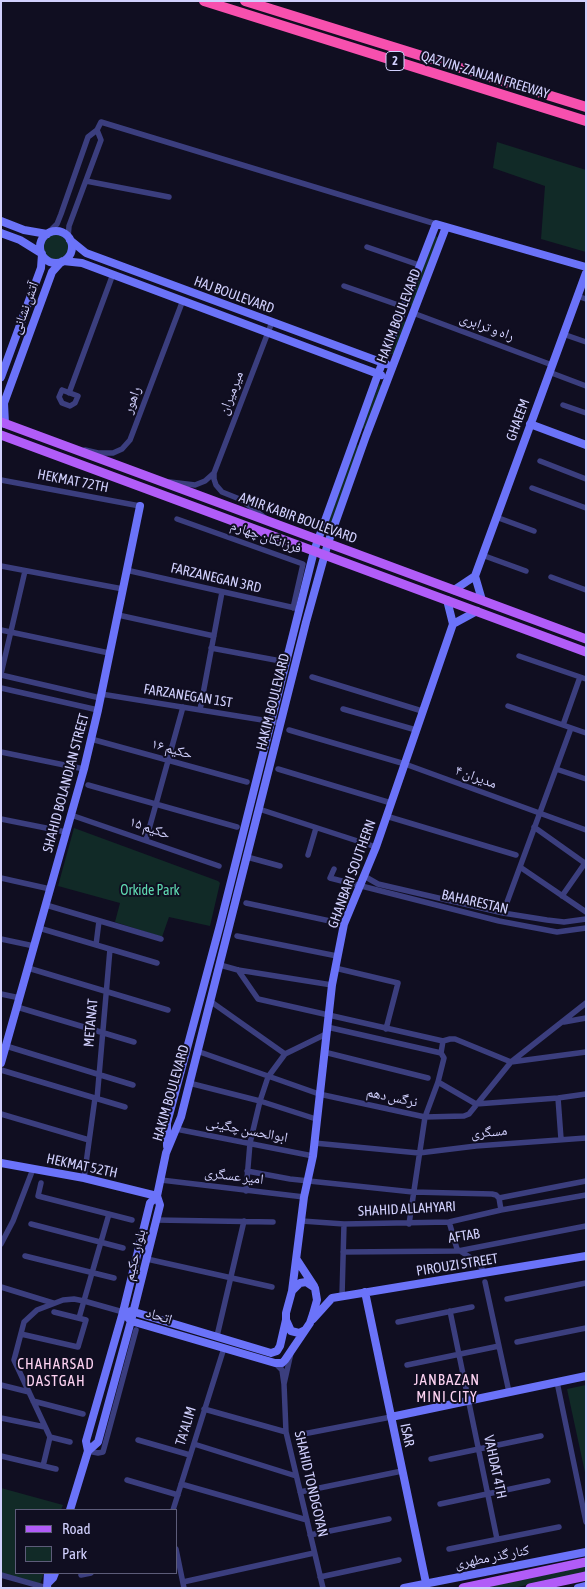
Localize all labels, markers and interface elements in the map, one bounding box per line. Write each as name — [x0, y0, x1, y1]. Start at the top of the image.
street label: QAZVIN-ZANJAN FREEWAY — [419, 47, 551, 103]
road number: 2 — [386, 51, 404, 70]
street label: HAKIM BOULEVARD — [373, 267, 425, 365]
street label: HAJ BOULEVARD — [192, 273, 276, 317]
street label: آتش نشانی — [8, 280, 42, 336]
street label: راه و ترابری — [457, 309, 517, 345]
street label: میرمیران — [215, 369, 247, 417]
street label: راهور — [119, 384, 145, 416]
street label: GHAEEM — [503, 397, 533, 443]
street label: HEKMAT 72TH — [36, 466, 110, 496]
street label: AMIR KABIR BOULEVARD — [237, 489, 359, 547]
street label: فرزانگان چهارم — [228, 517, 304, 557]
street label: FARZANEGAN 3RD — [169, 559, 263, 597]
street label: HAKIM BOULEVARD — [253, 652, 293, 752]
street label: FARZANEGAN 1ST — [142, 681, 234, 711]
street label: SHAHID BOLANDIAN STREET — [39, 712, 93, 854]
street label: حکیم ۱۶ — [149, 735, 195, 763]
street label: مدیران ۴ — [453, 762, 499, 792]
street label: حکیم ۱۵ — [127, 813, 173, 843]
street label: GHANBARI SOUTHERN — [325, 817, 379, 931]
park label: Orkide Park — [120, 883, 180, 899]
street label: BAHARESTAN — [440, 886, 510, 918]
street label: METANAT — [81, 998, 101, 1048]
street label: HAKIM BOULEVARD — [149, 1043, 193, 1143]
street label: نرگس دهم — [365, 1083, 419, 1111]
street label: ابوالحسن چگینی — [205, 1114, 289, 1146]
street label: مسگری — [470, 1122, 508, 1142]
street label: HEKMAT 52TH — [45, 1150, 119, 1182]
street label: امیر عسگری — [203, 1164, 265, 1188]
street label: SHAHID ALLAHYARI — [358, 1198, 456, 1220]
street label: AFTAB — [447, 1225, 481, 1247]
street label: بلوار حکیم — [121, 1228, 149, 1282]
street label: PIROUZI STREET — [415, 1250, 499, 1280]
street label: اتحاد — [144, 1304, 174, 1328]
district label: CHAHARSAD DASTGAH — [16, 1355, 96, 1390]
district label: JANBAZAN MINI CITY — [413, 1371, 481, 1406]
street label: TA'ALIM — [172, 1404, 200, 1448]
street label: ISAR — [396, 1422, 418, 1448]
street label: SHAHID TONDGOYAN — [291, 1429, 331, 1539]
street label: VAHDAT 4TH — [480, 1434, 510, 1500]
legend — [15, 1509, 178, 1574]
text: Road — [62, 1520, 91, 1537]
street label: کنار گذر مطهری — [453, 1542, 531, 1572]
text: Park — [62, 1545, 87, 1562]

